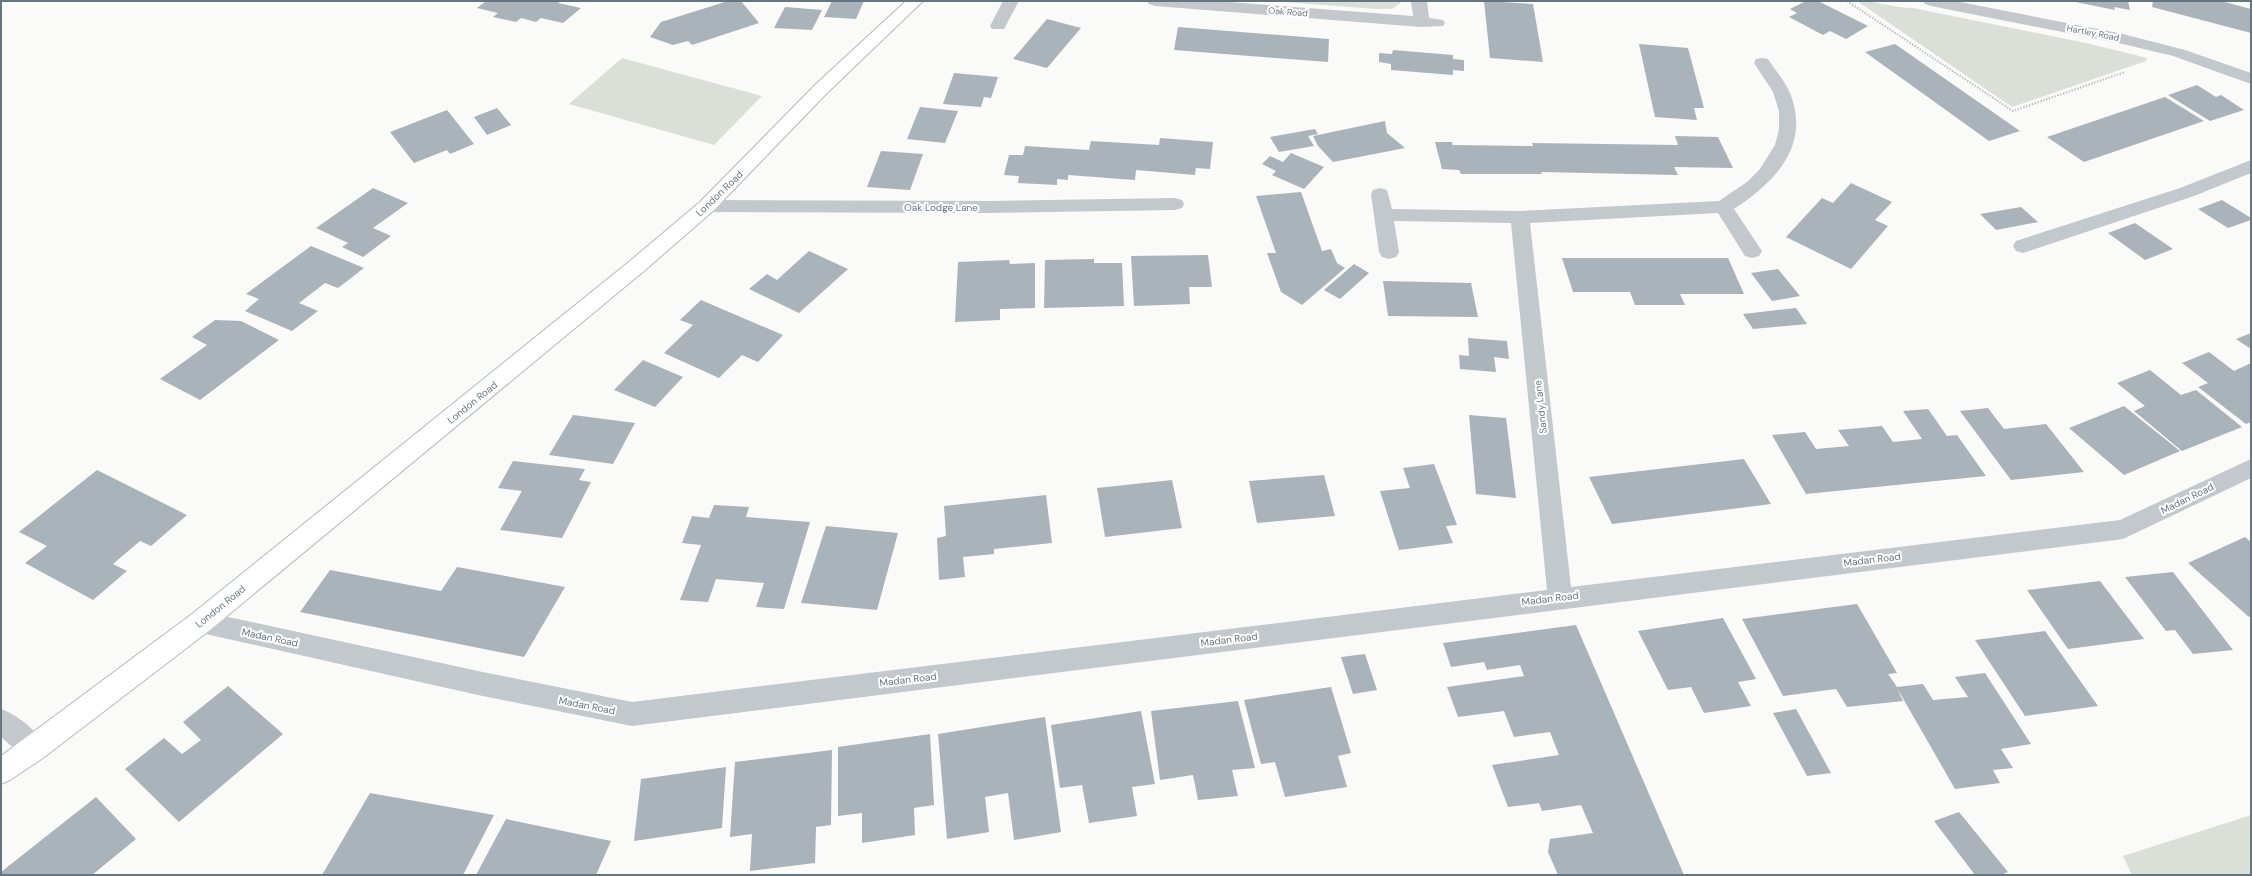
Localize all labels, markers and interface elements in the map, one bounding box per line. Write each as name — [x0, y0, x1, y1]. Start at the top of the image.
street label: Oak Road — [1268, 5, 1309, 19]
street label: Hartley Road — [2066, 22, 2121, 44]
street label: London Road — [693, 168, 746, 219]
street label: Oak Lodge Lane — [904, 201, 978, 214]
street label: London Road — [445, 378, 500, 427]
street label: Sandy Lane — [1531, 379, 1550, 434]
street label: Madan Road — [2159, 480, 2216, 517]
street label: Madan Road — [1843, 550, 1901, 569]
street label: London Road — [193, 582, 248, 631]
street label: Madan Road — [1521, 589, 1579, 608]
street label: Madan Road — [241, 625, 299, 650]
street label: Madan Road — [1200, 630, 1258, 649]
street label: Madan Road — [879, 670, 937, 689]
street label: Madan Road — [558, 694, 616, 717]

